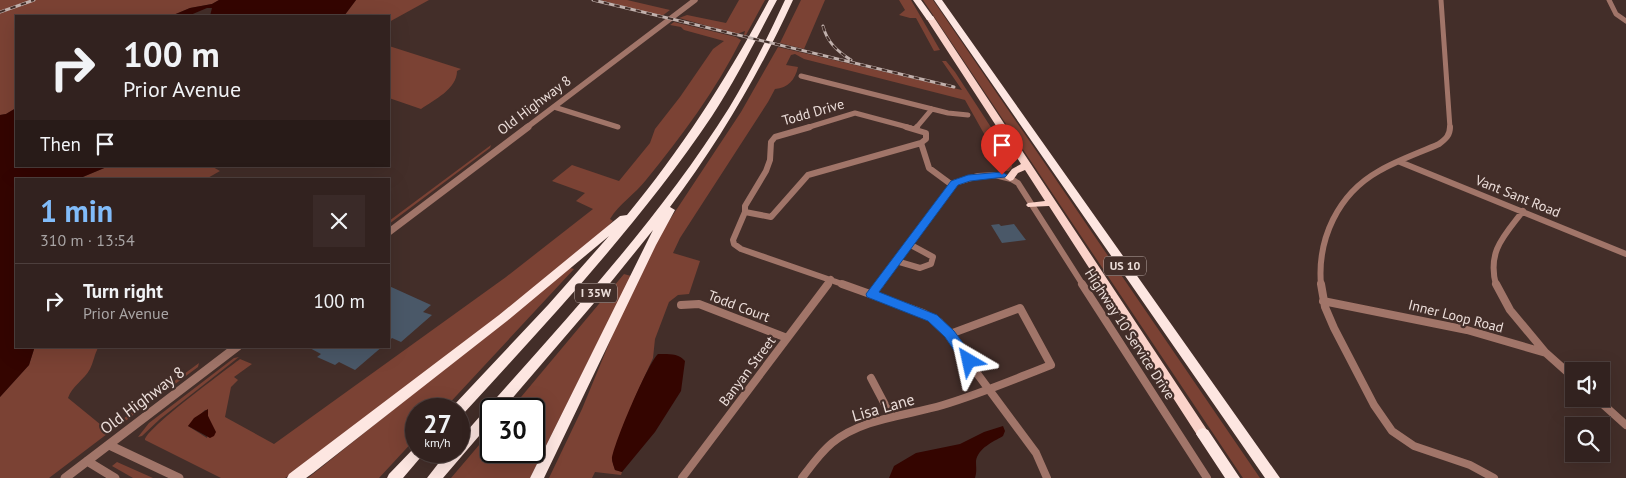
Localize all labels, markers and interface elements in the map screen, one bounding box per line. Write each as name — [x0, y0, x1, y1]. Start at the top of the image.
text: 100 m — [123, 31, 220, 77]
icon: right — [40, 35, 105, 100]
street label: Old Highway 8 — [493, 71, 575, 139]
text: Prior Avenue — [123, 75, 241, 103]
street label: Todd Drive — [780, 95, 846, 129]
pin — [981, 124, 1023, 175]
icon: arrive — [91, 130, 119, 158]
icon: arrive — [988, 131, 1016, 159]
text: Then — [40, 132, 81, 156]
street label: Vant Sant Road — [1472, 170, 1563, 221]
text: 1 min — [40, 191, 113, 230]
button: close — [313, 195, 365, 247]
text: 310 m · 13:54 — [40, 230, 135, 250]
road number: US 10 — [1104, 256, 1146, 276]
street label: Highway 10 Service Drive — [1081, 265, 1179, 403]
text: Turn right — [83, 279, 163, 303]
road number: I 35W — [575, 284, 617, 302]
street label: Todd Court — [706, 286, 773, 326]
icon: right — [40, 287, 68, 315]
text: 100 m — [313, 289, 365, 313]
street label: Inner Loop Road — [1407, 295, 1505, 337]
text: Prior Avenue — [83, 303, 169, 323]
street label: Banyan Street — [715, 332, 779, 410]
position arrow — [942, 334, 994, 386]
street label: Old Highway 8 — [96, 362, 188, 438]
map controls — [1565, 362, 1610, 462]
button: sound — [1565, 362, 1610, 407]
street label: Lisa Lane — [849, 389, 917, 425]
speed limit sign: 30 — [480, 398, 545, 463]
text: 27 — [423, 408, 452, 440]
button: search — [1565, 417, 1610, 462]
text: km/h — [424, 435, 451, 450]

